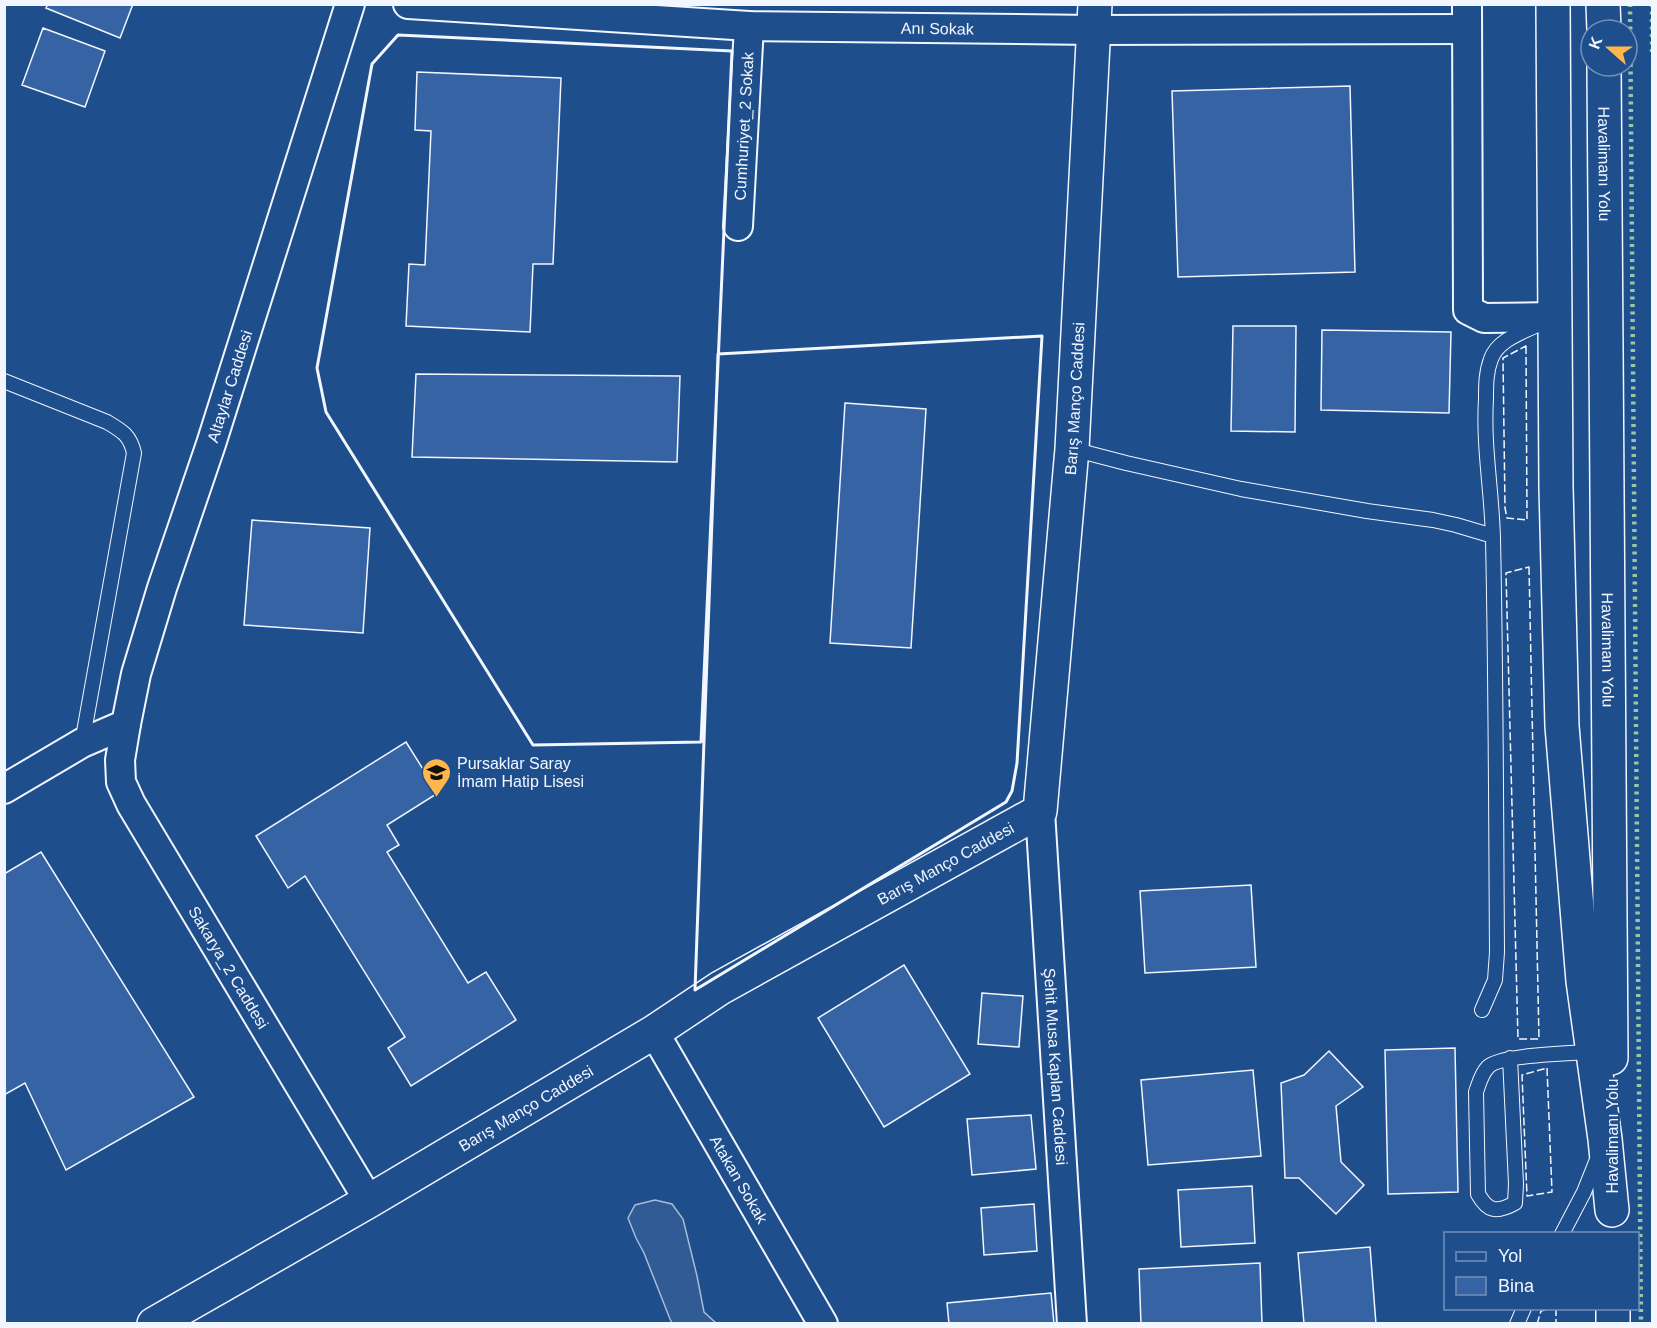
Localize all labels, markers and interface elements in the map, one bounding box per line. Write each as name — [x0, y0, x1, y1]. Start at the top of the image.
north arrow — [1579, 18, 1639, 78]
street label: Anı Sokak — [901, 19, 975, 37]
text: K — [1585, 34, 1606, 51]
street label: Cumhuriyet_2 Sokak — [731, 50, 756, 201]
street label: Havalimanı Yolu — [1596, 107, 1614, 221]
street label: Barış Manço Caddesi — [1061, 322, 1087, 476]
street label: Altaylar Caddesi — [204, 328, 255, 444]
street label: Havalimanı Yolu — [1599, 593, 1617, 707]
place label: Pursaklar Saray İmam Hatip Lisesi — [457, 755, 584, 790]
school or university icon: Pursaklar Saray İmam Hatip Lisesi — [420, 756, 452, 798]
street label: Barış Manço Caddesi — [874, 819, 1017, 908]
street label: Sakarya_2 Caddesi — [186, 903, 272, 1032]
street label: Şehit Musa Kaplan Caddesi — [1041, 967, 1071, 1166]
street label: Barış Manço Caddesi — [456, 1062, 596, 1154]
street label: Havalimanı Yolu — [1604, 1079, 1621, 1193]
street label: Atakan Sokak — [707, 1132, 772, 1227]
legend — [1444, 1232, 1639, 1310]
text: Yol — [1498, 1246, 1522, 1266]
text: Bina — [1498, 1276, 1535, 1296]

